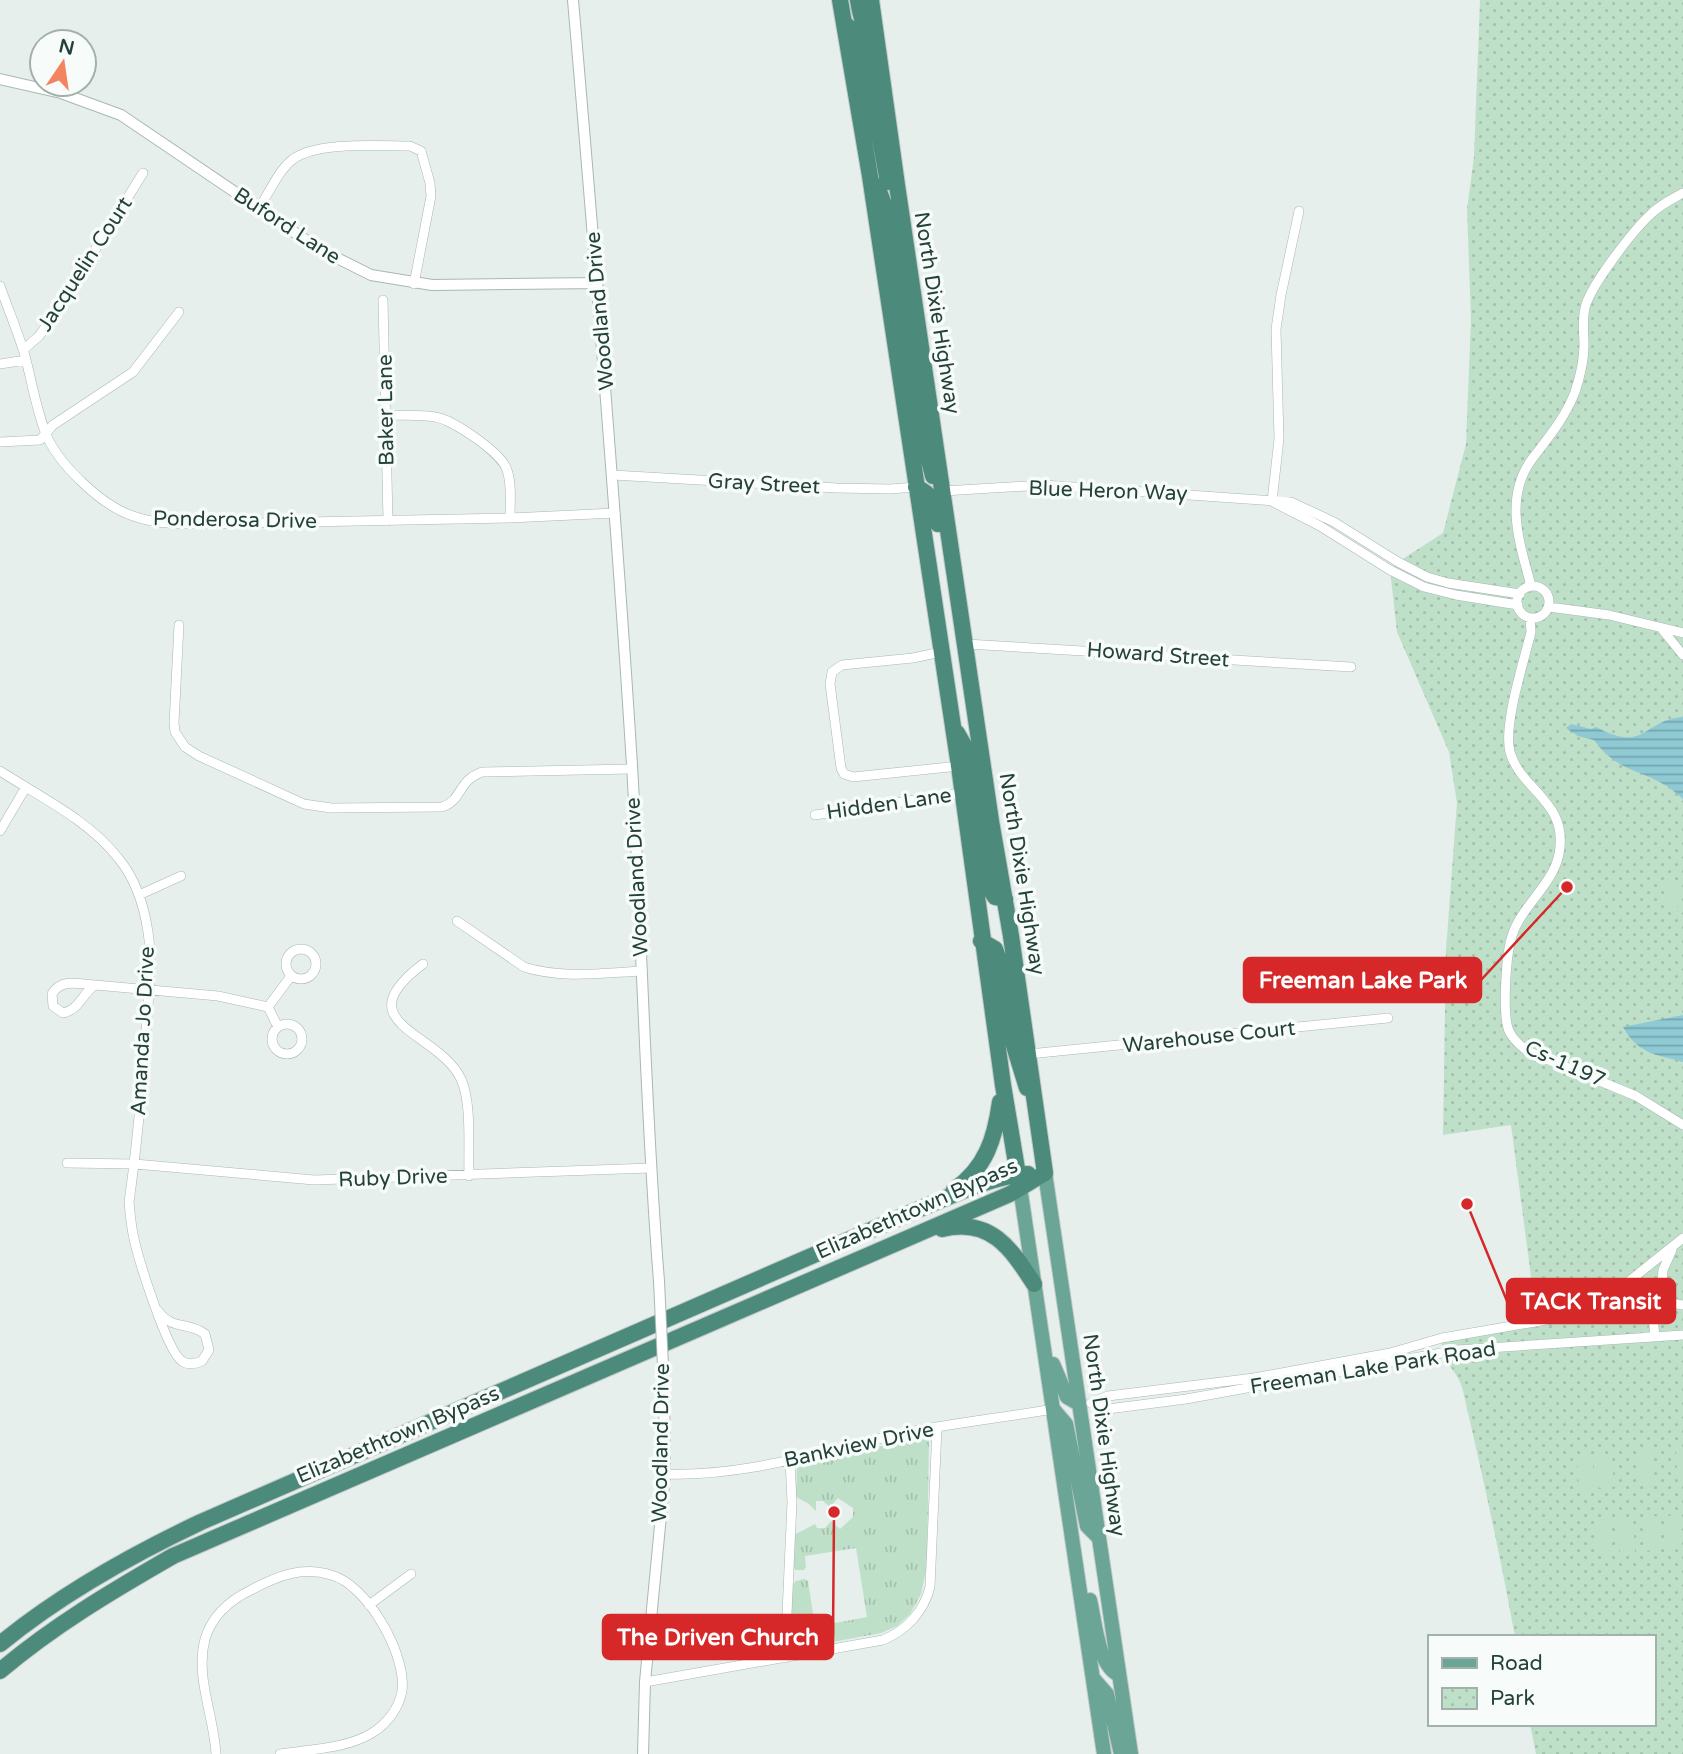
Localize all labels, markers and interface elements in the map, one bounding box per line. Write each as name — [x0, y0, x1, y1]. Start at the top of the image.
north arrow — [28, 28, 98, 98]
text: N — [57, 35, 77, 60]
street label: Buford Lane — [229, 182, 345, 270]
street label: Jacquelin Court — [32, 192, 138, 336]
street label: North Dixie Highway — [909, 210, 965, 416]
street label: Woodland Drive — [581, 230, 619, 391]
street label: Baker Lane — [373, 354, 399, 466]
street label: Gray Street — [707, 469, 821, 499]
street label: Blue Heron Way — [1028, 476, 1188, 506]
street label: Ponderosa Drive — [153, 506, 317, 534]
street label: Howard Street — [1086, 638, 1230, 672]
street label: North Dixie Highway — [994, 771, 1050, 977]
street label: Hidden Lane — [825, 783, 953, 825]
street label: Woodland Drive — [620, 797, 654, 957]
street label: Amanda Jo Drive — [126, 946, 160, 1116]
callout: Freeman Lake Park — [1244, 958, 1481, 1002]
text: Freeman Lake Park — [1259, 967, 1468, 995]
street label: Warehouse Court — [1121, 1016, 1297, 1058]
street label: Cs-1197 — [1521, 1035, 1609, 1093]
street label: Elizabethtown Bypass — [812, 1153, 1022, 1265]
street label: Ruby Drive — [338, 1164, 448, 1192]
callout: TACK Transit — [1507, 1279, 1675, 1323]
text: TACK Transit — [1520, 1288, 1662, 1316]
street label: North Dixie Highway — [1077, 1332, 1131, 1538]
street label: Freeman Lake Park Road — [1248, 1336, 1498, 1400]
street label: Woodland Drive — [647, 1363, 675, 1523]
street label: Elizabethtown Bypass — [293, 1381, 503, 1489]
street label: Bankview Drive — [782, 1417, 936, 1473]
callout: The Driven Church — [603, 1615, 833, 1659]
text: The Driven Church — [616, 1624, 819, 1652]
legend — [1428, 1635, 1655, 1726]
text: Road — [1490, 1651, 1543, 1676]
text: Park — [1490, 1686, 1535, 1711]

